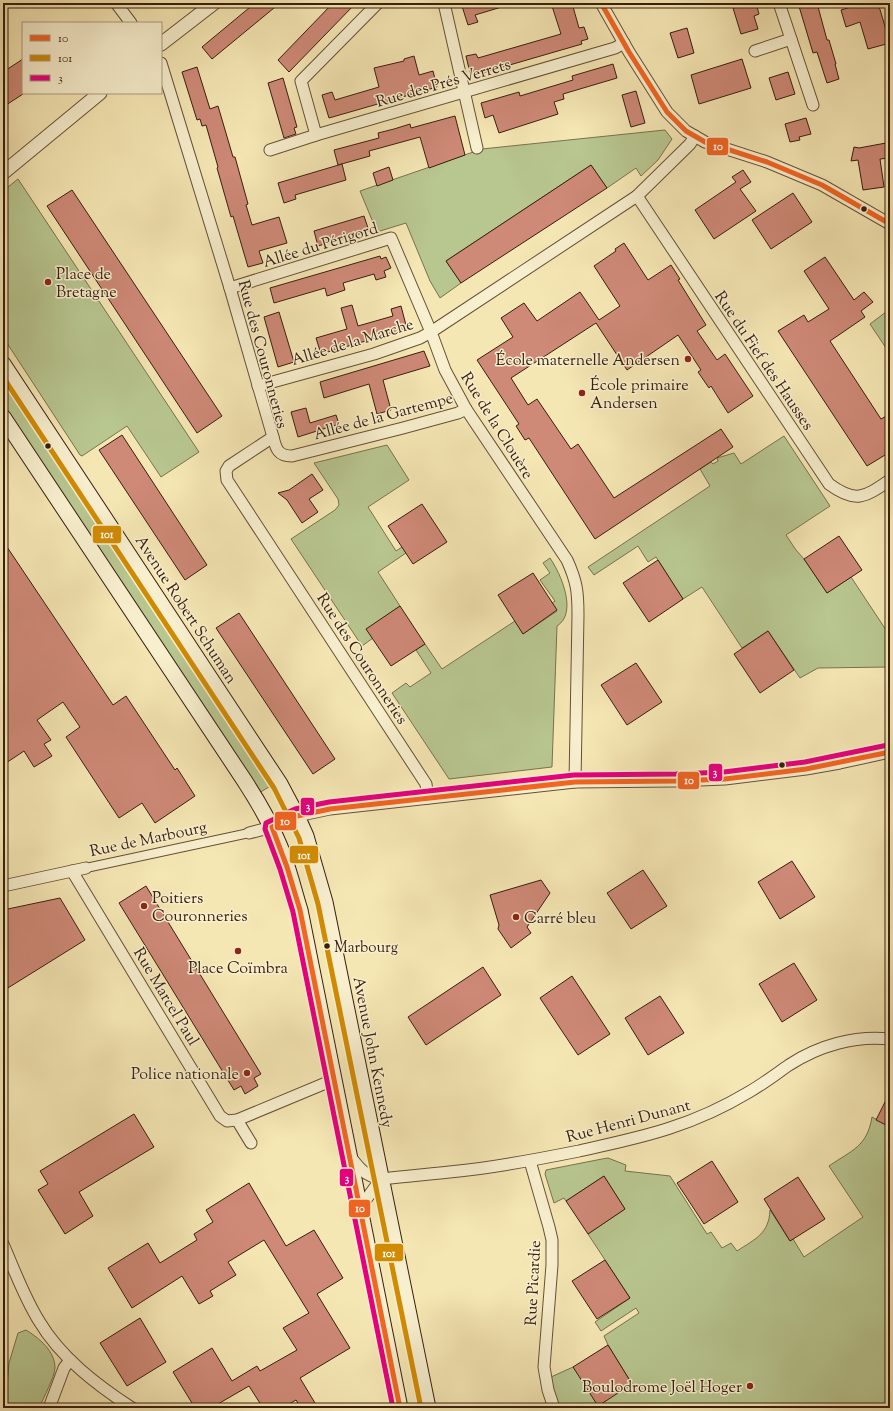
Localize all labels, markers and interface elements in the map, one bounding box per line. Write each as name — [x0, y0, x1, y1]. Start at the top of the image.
legend — [22, 22, 162, 94]
text: 10 — [58, 30, 68, 48]
text: 101 — [58, 50, 72, 68]
street label: Rue des Prés Verrets — [374, 54, 514, 115]
text: 3 — [58, 70, 63, 88]
line badge: 10 — [706, 137, 729, 156]
text: 10 — [712, 139, 723, 155]
unlabelled marker — [859, 204, 869, 214]
street label: Allée du Périgord — [260, 218, 381, 275]
place label: Place de Bretagne — [56, 264, 117, 305]
marker: Place de Bretagne — [43, 277, 53, 287]
street label: Rue des Couronneries — [231, 278, 292, 431]
street label: Rue du Fief des Hausses — [708, 287, 818, 436]
street label: Allée de la Marche — [289, 314, 417, 373]
place label: École maternelle Andersen — [496, 350, 681, 373]
marker: École maternelle Andersen — [683, 354, 693, 364]
street label: Rue de la Clouère — [454, 368, 538, 484]
place label: École primaire Andersen — [590, 375, 689, 416]
street label: Allée de la Gartempe — [311, 388, 456, 447]
marker: École primaire Andersen — [577, 388, 587, 398]
unlabelled marker — [43, 441, 53, 451]
line badge: 101 — [92, 525, 122, 544]
text: 101 — [99, 527, 114, 543]
street label: Avenue Robert Schuman — [128, 532, 242, 690]
street label: Rue des Couronneries — [310, 589, 412, 730]
unlabelled marker — [777, 760, 787, 770]
line badge: 3 — [708, 763, 723, 782]
text: 3 — [713, 765, 718, 781]
line badge: 10 — [677, 771, 700, 790]
text: 10 — [683, 773, 694, 789]
line badge: 3 — [300, 797, 315, 816]
text: 3 — [306, 799, 311, 815]
line badge: 10 — [274, 811, 297, 831]
text: 10 — [279, 814, 290, 830]
street label: Rue de Marbourg — [88, 817, 209, 864]
line badge: 101 — [289, 845, 319, 864]
text: 101 — [296, 848, 311, 864]
place label: Poitiers Couronneries — [152, 888, 248, 929]
marker: Poitiers Couronneries — [139, 901, 149, 911]
place label: Carré bleu — [524, 908, 596, 931]
marker: Carré bleu — [511, 912, 521, 922]
place label: Marbourg — [334, 938, 398, 959]
marker: Marbourg — [322, 941, 332, 951]
street label: Rue Marcel Paul — [126, 944, 204, 1051]
marker: Place Coïmbra — [233, 946, 243, 956]
place label: Place Coïmbra — [188, 958, 288, 981]
street label: Avenue John Kennedy — [346, 975, 398, 1130]
place label: Police nationale — [131, 1064, 239, 1087]
marker: Police nationale — [242, 1068, 252, 1078]
street label: Rue Henri Dunant — [564, 1095, 694, 1150]
line badge: 3 — [339, 1168, 354, 1187]
text: 3 — [345, 1171, 350, 1187]
line badge: 10 — [348, 1199, 371, 1218]
text: 10 — [354, 1201, 365, 1217]
street label: Rue Picardie — [521, 1240, 548, 1327]
line badge: 101 — [374, 1243, 404, 1262]
text: 101 — [381, 1246, 396, 1262]
place label: Boulodrome Joël Hoger — [582, 1377, 742, 1400]
marker: Boulodrome Joël Hoger — [745, 1381, 755, 1391]

